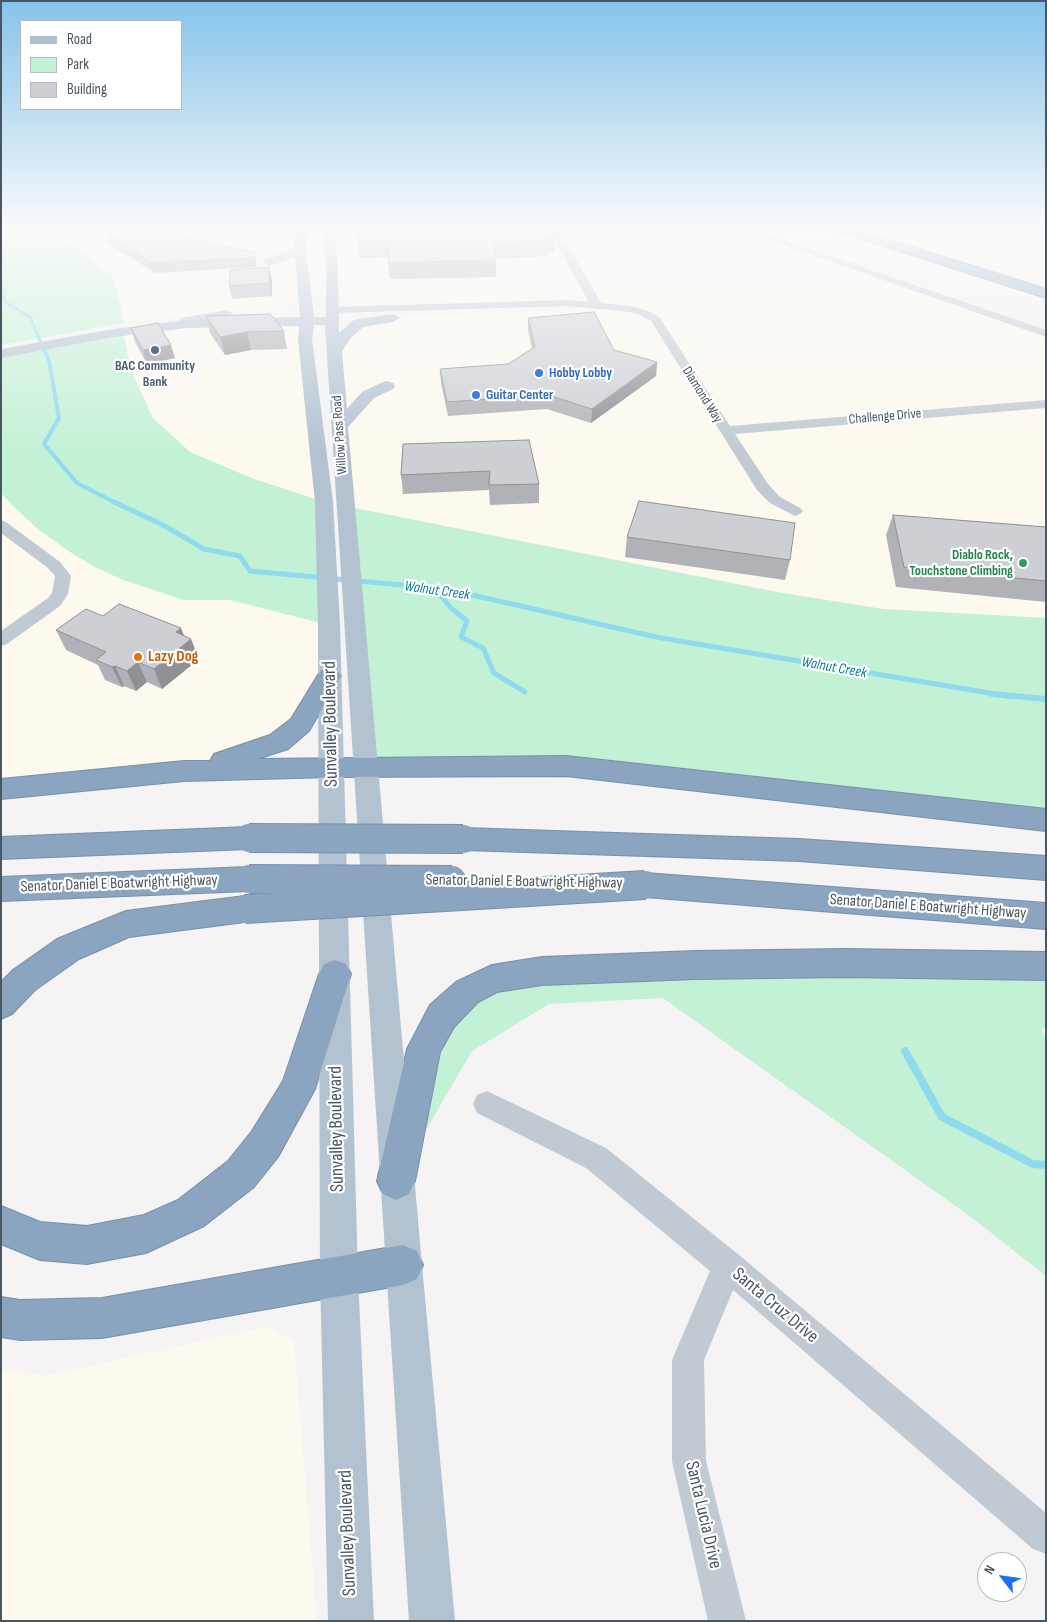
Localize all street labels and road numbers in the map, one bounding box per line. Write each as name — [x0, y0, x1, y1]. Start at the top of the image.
street label: Diamond Way — [678, 364, 726, 426]
street label: Willow Pass Road — [329, 395, 351, 475]
street label: Challenge Drive — [848, 405, 922, 429]
street label: Sunvalley Boulevard — [319, 661, 343, 787]
street label: Senator Daniel E Boatwright Highway — [20, 871, 218, 897]
street label: Senator Daniel E Boatwright Highway — [425, 871, 623, 893]
street label: Senator Daniel E Boatwright Highway — [829, 891, 1027, 923]
street label: Sunvalley Boulevard — [325, 1066, 349, 1192]
street label: Santa Cruz Drive — [727, 1263, 823, 1349]
street label: Santa Lucia Drive — [680, 1459, 726, 1571]
street label: Sunvalley Boulevard — [334, 1470, 362, 1596]

